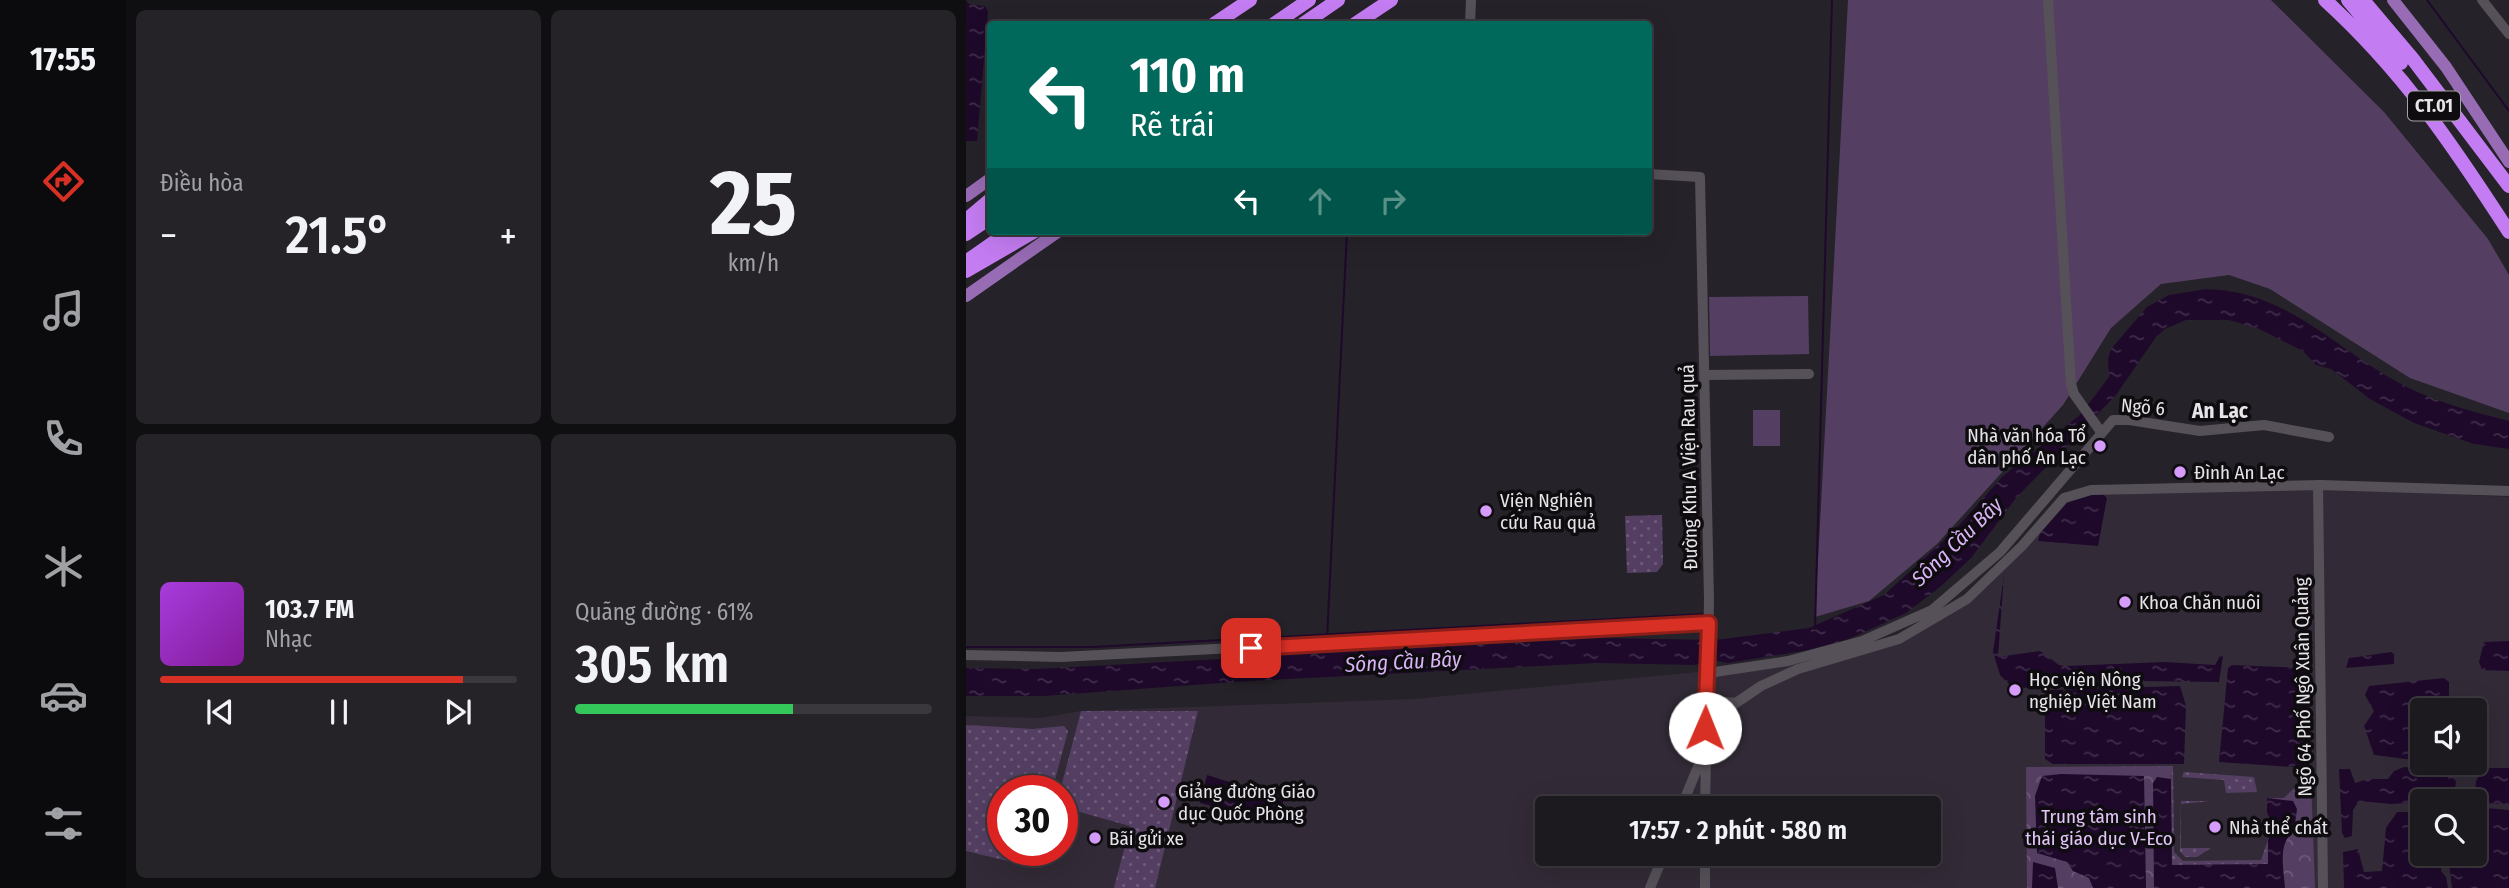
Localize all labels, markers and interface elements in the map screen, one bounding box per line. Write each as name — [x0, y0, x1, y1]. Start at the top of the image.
text: 17:55 — [30, 40, 96, 78]
text: 110 m — [1130, 46, 1245, 105]
icon: left — [1015, 49, 1106, 140]
road number: CT.01 — [2408, 92, 2460, 120]
text: Rẽ trái — [1130, 106, 1215, 144]
text: 25 — [710, 149, 797, 258]
icon: directions — [39, 157, 88, 206]
text: Điều hòa — [160, 169, 244, 197]
icon: left — [1228, 182, 1266, 220]
icon: ahead — [1301, 182, 1339, 220]
icon: right — [1374, 182, 1412, 220]
text: 21.5° — [286, 204, 391, 267]
text: − — [160, 213, 177, 259]
text: + — [500, 213, 517, 259]
text: km/h — [728, 249, 779, 277]
icon: music — [39, 286, 88, 335]
street label: Đường Khu A Viện Rau quả — [1676, 364, 1702, 570]
street label: Ngõ 6 — [2120, 394, 2166, 420]
district label: An Lạc — [2191, 398, 2249, 424]
icon: phone — [39, 414, 88, 463]
place label: Nhà văn hóa Tổ dân phố An Lạc — [1967, 424, 2086, 469]
marker: Nhà văn hóa Tổ dân phố An Lạc — [2092, 438, 2108, 454]
place label: Đình An Lạc — [2194, 461, 2285, 484]
marker: Đình An Lạc — [2172, 464, 2188, 480]
place label: Viện Nghiên cứu Rau quả — [1500, 489, 1596, 534]
water label: Sông Cầu Bây — [1905, 492, 2008, 593]
marker: Viện Nghiên cứu Rau quả — [1478, 503, 1494, 519]
icon: climate — [39, 542, 88, 591]
street label: Ngõ 64 Phố Ngô Xuân Quảng — [2290, 577, 2316, 797]
place label: Khoa Chăn nuôi — [2139, 591, 2261, 614]
text: 103.7 FM — [265, 594, 354, 625]
marker: Khoa Chăn nuôi — [2117, 594, 2133, 610]
text: Quãng đường · 61% — [575, 598, 753, 626]
pin — [1221, 618, 1281, 678]
text: Nhạc — [265, 625, 312, 653]
icon: arrive — [1232, 629, 1270, 667]
text: 305 km — [575, 633, 729, 696]
water label: Sông Cầu Bây — [1343, 646, 1463, 678]
place label: Học viện Nông nghiệp Việt Nam — [2029, 668, 2157, 713]
icon: car — [39, 671, 88, 720]
marker: Học viện Nông nghiệp Việt Nam — [2007, 682, 2023, 698]
position arrow — [1668, 691, 1742, 765]
icon: previous — [201, 693, 239, 731]
icon: pause — [320, 693, 358, 731]
icon: next — [439, 693, 477, 731]
map controls — [2410, 698, 2487, 866]
button: sound — [2410, 698, 2487, 775]
speed limit sign: 30 — [987, 775, 1078, 866]
place label: Giảng đường Giáo dục Quốc Phòng — [1178, 780, 1315, 825]
button: search — [2410, 789, 2487, 866]
marker: Giảng đường Giáo dục Quốc Phòng — [1156, 794, 1172, 810]
icon: filters — [39, 799, 88, 848]
park label: Trung tâm sinh thái giáo dục V-Eco — [2025, 805, 2173, 850]
text: 17:57 · 2 phút · 580 m — [1629, 815, 1847, 846]
place label: Nhà thể chất — [2229, 816, 2329, 839]
marker: Nhà thể chất — [2207, 819, 2223, 835]
place label: Bãi gửi xe — [1109, 827, 1184, 850]
marker: Bãi gửi xe — [1087, 830, 1103, 846]

